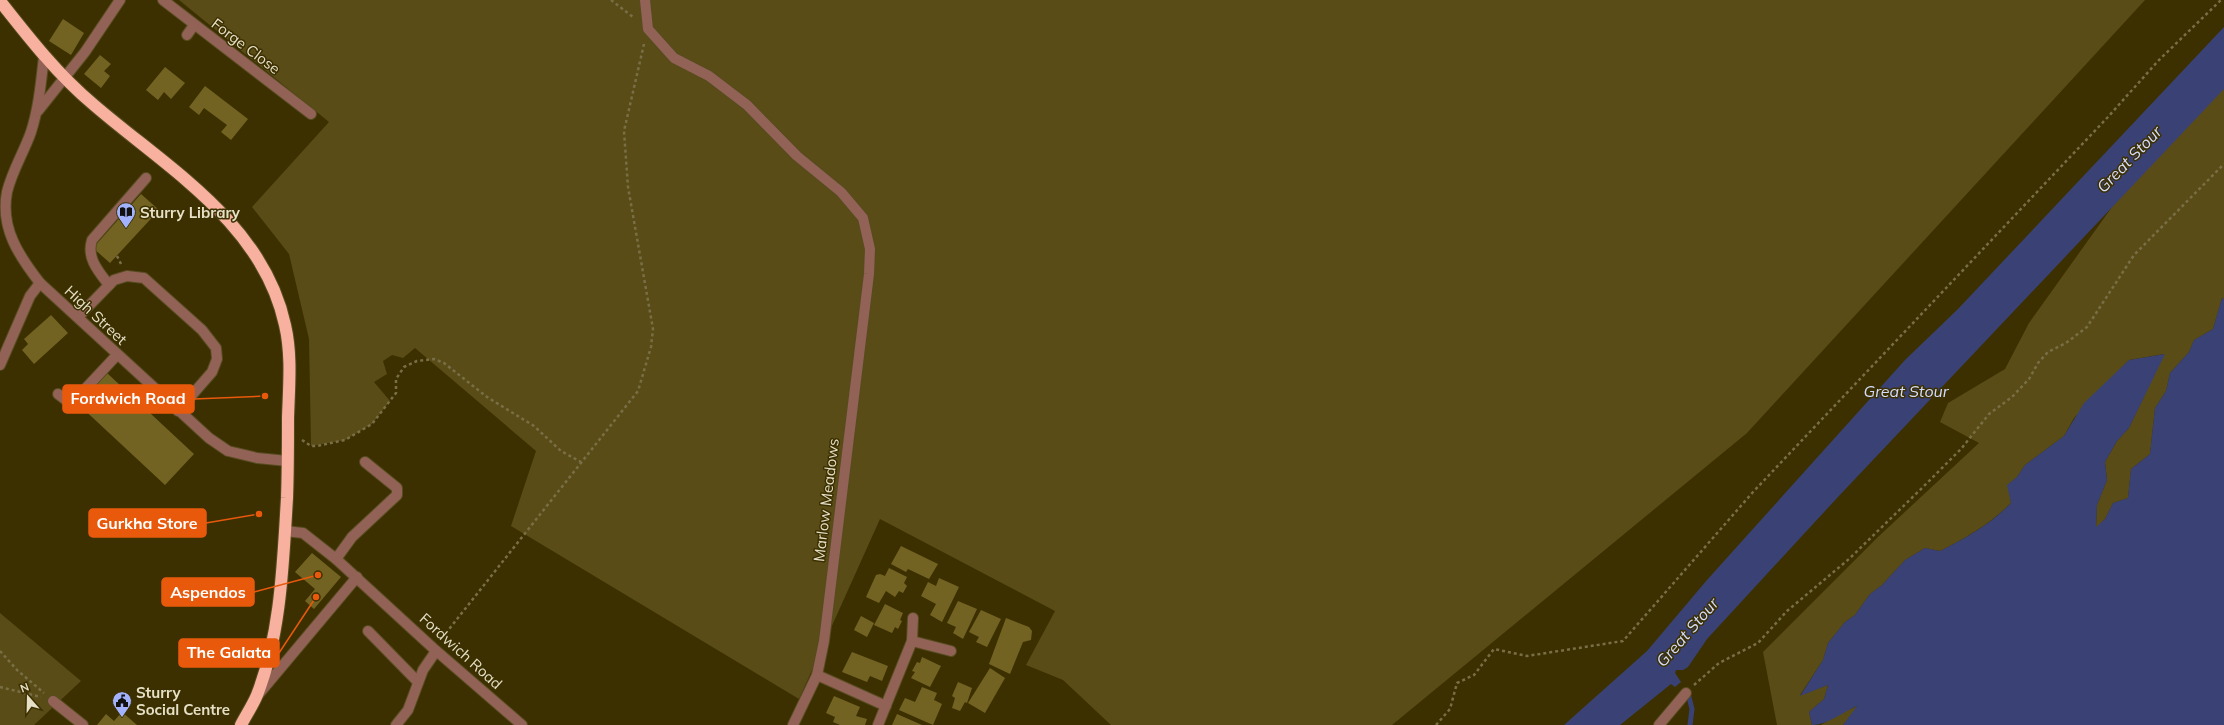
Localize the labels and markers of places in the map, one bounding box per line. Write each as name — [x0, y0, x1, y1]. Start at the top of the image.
library icon: Sturry Library — [115, 201, 137, 229]
place label: Sturry Library — [140, 203, 241, 222]
callout: Fordwich Road — [63, 385, 194, 413]
callout: Gurkha Store — [89, 509, 206, 537]
callout: Aspendos — [162, 578, 254, 606]
callout: The Galata — [179, 639, 279, 667]
place label: Sturry Social Centre — [136, 683, 230, 719]
public building icon: Sturry Social Centre — [111, 690, 133, 718]

